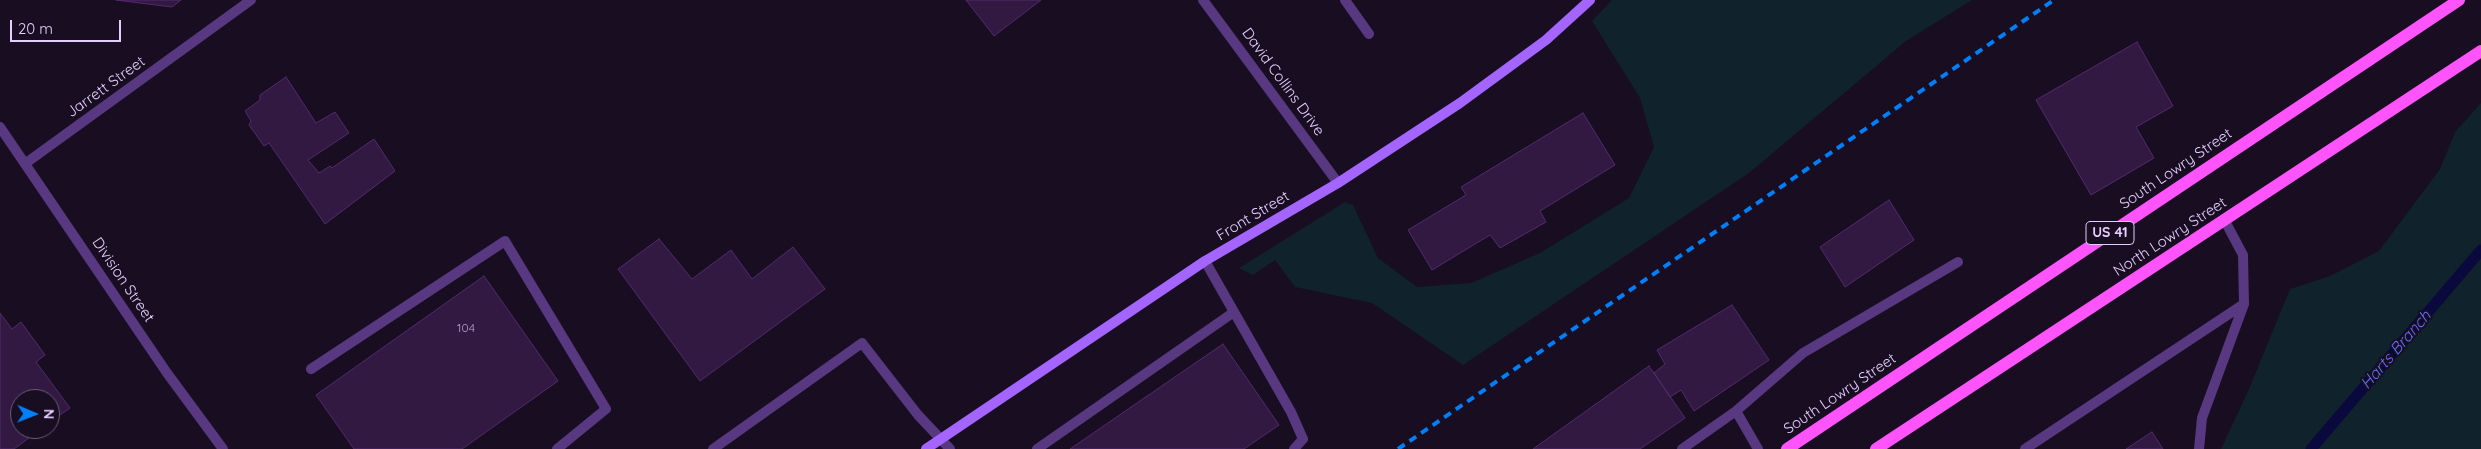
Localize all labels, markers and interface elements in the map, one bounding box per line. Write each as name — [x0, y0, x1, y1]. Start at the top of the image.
scale bar — [12, 10, 124, 42]
text: 20 m — [18, 19, 53, 38]
street label: David Collins Drive — [1238, 25, 1328, 139]
street label: Jarrett Street — [63, 52, 149, 122]
street label: South Lowry Street — [2116, 125, 2236, 213]
street label: Front Street — [1213, 187, 1293, 245]
street label: North Lowry Street — [2110, 194, 2230, 280]
road number: US 41 — [2086, 222, 2134, 244]
street label: Division Street — [88, 234, 158, 326]
water label: Harts Branch — [2357, 307, 2435, 393]
house number: 104 — [457, 321, 475, 335]
street label: South Lowry Street — [1780, 350, 1900, 438]
north arrow — [10, 389, 60, 439]
text: N — [40, 409, 58, 420]

